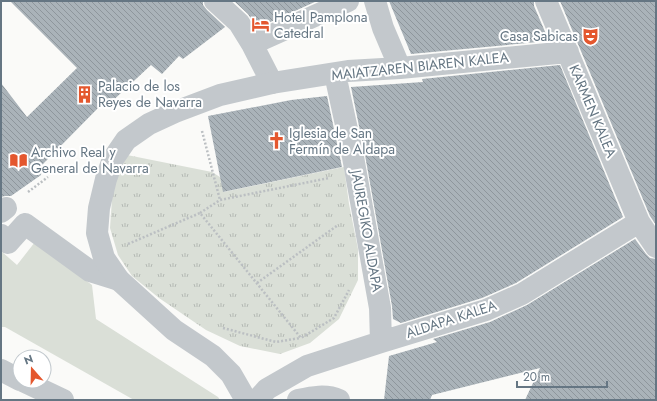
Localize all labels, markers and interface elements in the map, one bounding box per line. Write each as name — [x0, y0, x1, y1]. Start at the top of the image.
place label: Hotel Pamplona Catedral — [274, 7, 367, 43]
hotel icon: Hotel Pamplona Catedral — [251, 15, 271, 35]
place label: Casa Sabicas — [500, 26, 578, 46]
theatre icon: Casa Sabicas — [581, 26, 601, 46]
street label: MAIATZAREN BIAREN KALEA — [330, 47, 510, 85]
street label: KARMEN KALEA — [564, 61, 622, 161]
place label: Palacio de los Reyes de Navarra — [98, 76, 202, 112]
building icon: Palacio de los Reyes de Navarra — [75, 84, 95, 104]
place label: Iglesia de San Fermín de Aldapa — [289, 123, 395, 159]
church icon: Iglesia de San Fermín de Aldapa — [266, 131, 286, 151]
place label: Archivo Real y General de Navarra — [31, 142, 149, 178]
library icon: Archivo Real y General de Navarra — [8, 150, 28, 170]
street label: JAUREGIKO ALDAPA — [346, 166, 388, 294]
street label: ALDAPA KALEA — [403, 295, 500, 343]
north arrow — [12, 349, 52, 389]
text: N — [22, 351, 35, 369]
scale bar — [517, 363, 607, 389]
text: 20 m — [523, 368, 550, 386]

